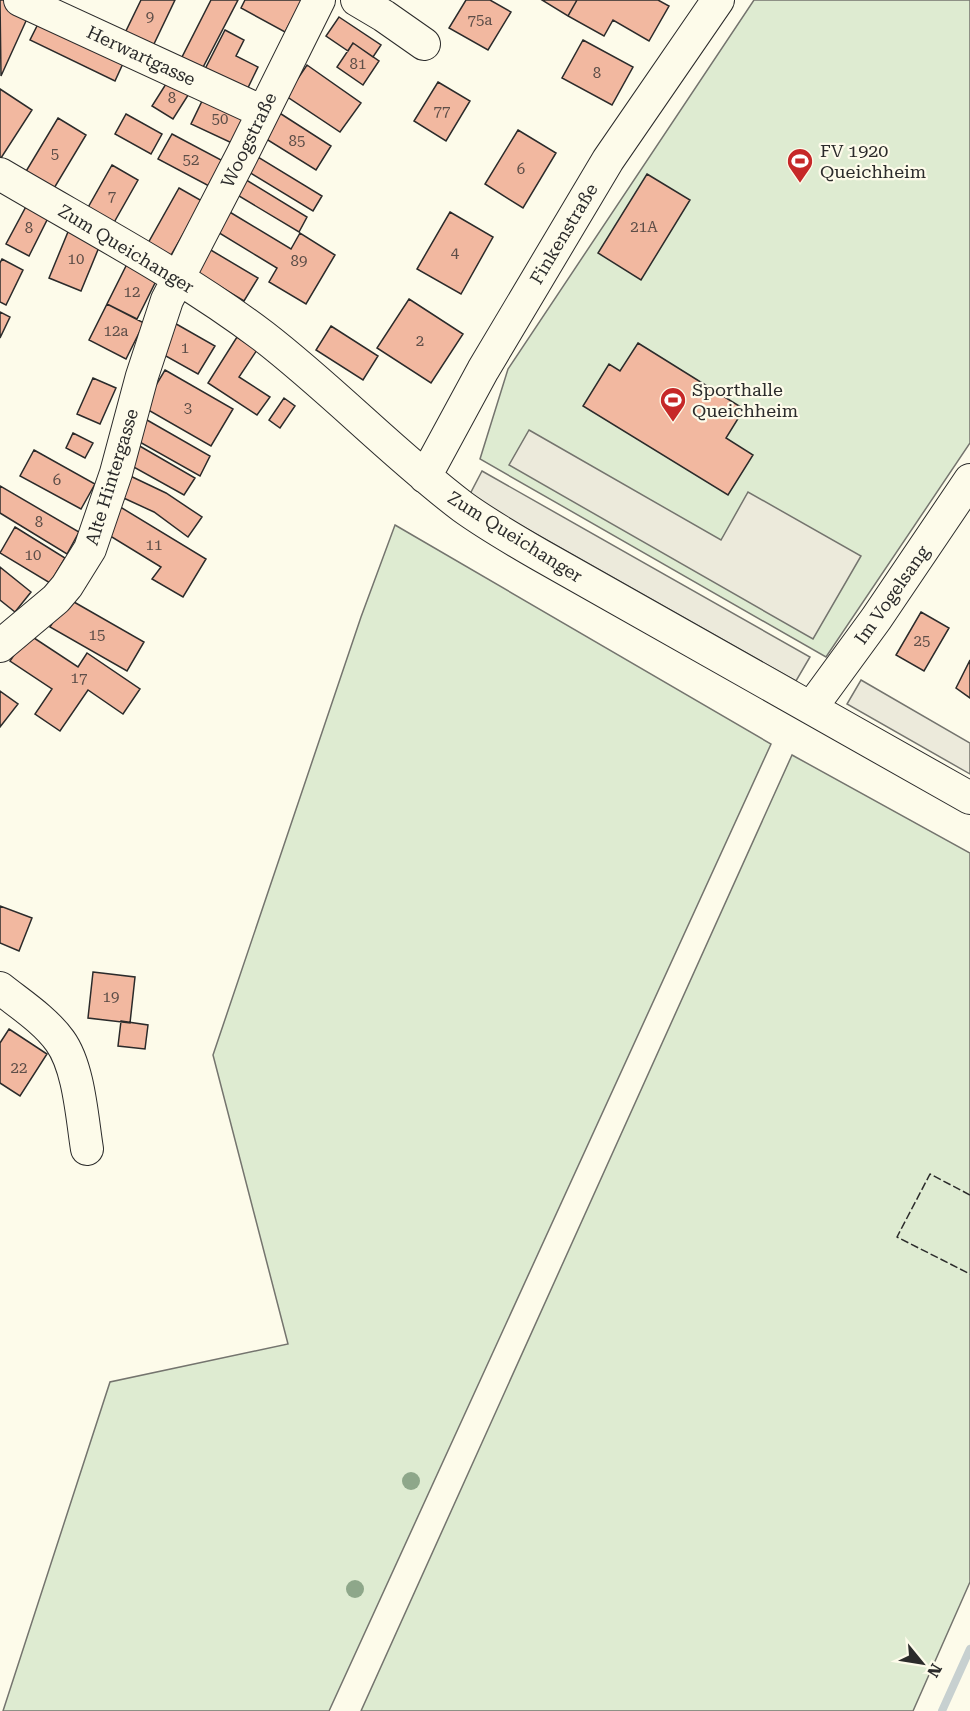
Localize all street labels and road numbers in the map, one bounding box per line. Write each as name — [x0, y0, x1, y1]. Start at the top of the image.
street label: Herwartgasse — [83, 21, 199, 90]
street label: Woogstraße — [217, 89, 281, 191]
street label: Finkenstraße — [525, 180, 602, 288]
street label: Zum Queichanger — [55, 200, 198, 297]
street label: Alte Hintergasse — [81, 406, 142, 548]
street label: Zum Queichanger — [444, 487, 586, 586]
street label: Im Vogelsang — [850, 541, 934, 648]

